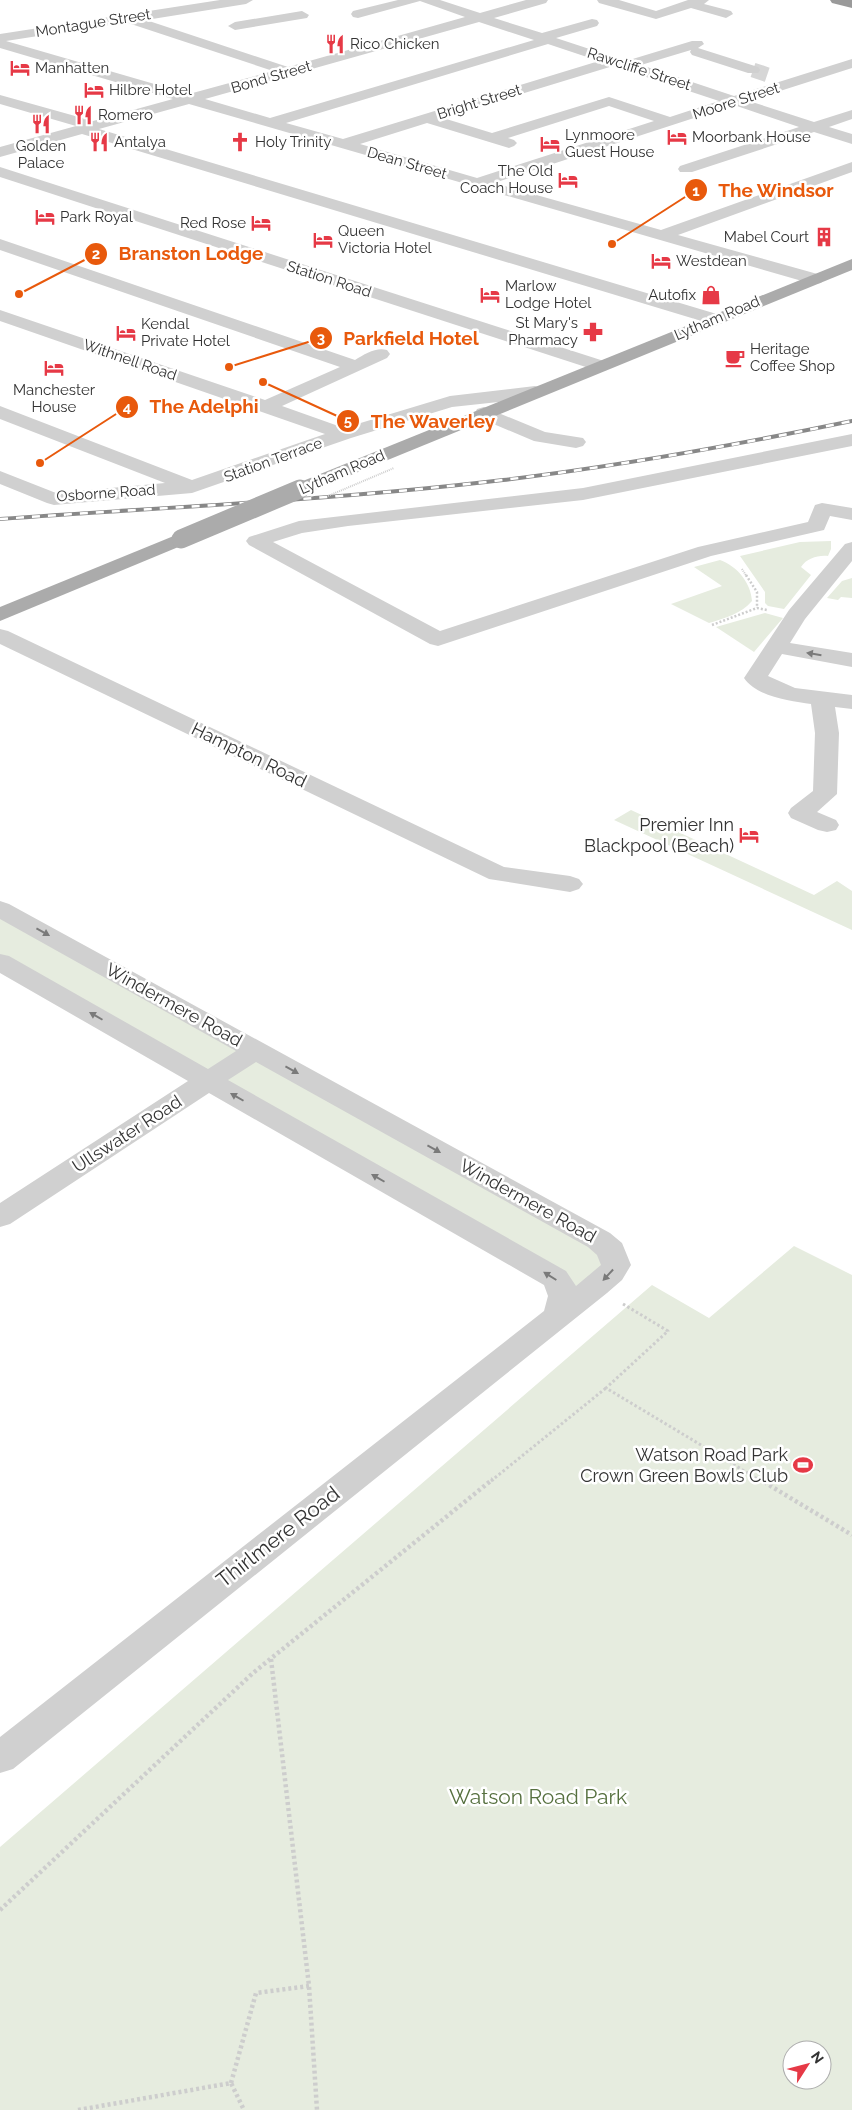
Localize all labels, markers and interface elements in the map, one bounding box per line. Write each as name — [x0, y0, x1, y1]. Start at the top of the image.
street label: Montague Street — [34, 5, 152, 41]
restaurant icon: Rico Chicken — [324, 33, 346, 55]
place label: Rico Chicken — [350, 35, 440, 53]
street label: Rawcliffe Street — [585, 44, 693, 94]
hotel icon: Manhatten — [9, 57, 31, 79]
street label: Bond Street — [229, 57, 313, 97]
place label: Manhatten — [35, 59, 109, 77]
hotel icon: Hilbre Hotel — [83, 79, 105, 101]
street label: Moore Street — [690, 79, 782, 123]
place label: Hilbre Hotel — [109, 81, 193, 99]
street label: Bright Street — [435, 81, 523, 123]
restaurant icon: Romero — [72, 104, 94, 126]
place label: Romero — [98, 106, 153, 124]
restaurant icon: Golden Palace — [30, 113, 52, 135]
place label: Lynmoore Guest House — [565, 126, 655, 161]
hotel icon: Moorbank House — [666, 126, 688, 148]
place label: Moorbank House — [692, 128, 811, 146]
restaurant icon: Antalya — [88, 131, 110, 153]
church icon: Holy Trinity — [229, 131, 251, 153]
place label: Antalya — [114, 133, 166, 151]
place label: Holy Trinity — [255, 133, 331, 151]
hotel icon: Lynmoore Guest House — [539, 133, 561, 155]
place label: Golden Palace — [16, 137, 66, 172]
street label: Dean Street — [365, 143, 449, 183]
place label: The Old Coach House — [460, 162, 553, 197]
hotel icon: The Old Coach House — [557, 169, 579, 191]
callout: The Windsor — [683, 173, 844, 207]
text: The Windsor — [718, 179, 834, 201]
text: 1 — [692, 182, 700, 200]
hotel icon: Park Royal — [34, 206, 56, 228]
place label: Park Royal — [60, 208, 134, 226]
hotel icon: Red Rose — [250, 212, 272, 234]
place label: Red Rose — [180, 214, 246, 232]
place label: Queen Victoria Hotel — [338, 222, 432, 257]
building icon: Mabel Court — [813, 226, 835, 248]
place label: Mabel Court — [724, 228, 809, 246]
hotel icon: Queen Victoria Hotel — [312, 229, 334, 251]
callout: Branston Lodge — [83, 237, 273, 271]
text: Branston Lodge — [119, 242, 263, 264]
text: 2 — [92, 245, 100, 263]
hotel icon: Westdean — [650, 250, 672, 272]
place label: Westdean — [676, 252, 747, 270]
street label: Station Road — [284, 257, 374, 301]
place label: Marlow Lodge Hotel — [505, 277, 592, 312]
hotel icon: Marlow Lodge Hotel — [479, 284, 501, 306]
shop icon: Autofix — [700, 284, 722, 306]
place label: Autofix — [648, 286, 696, 304]
street label: Lytham Road — [671, 292, 763, 344]
place label: St Mary's Pharmacy — [508, 314, 578, 349]
place label: Kendal Private Hotel — [141, 315, 231, 350]
callout: Parkfield Hotel — [308, 321, 489, 355]
pharmacy icon: St Mary's Pharmacy — [582, 321, 604, 343]
hotel icon: Kendal Private Hotel — [115, 322, 137, 344]
text: Parkfield Hotel — [343, 327, 480, 349]
text: 3 — [317, 329, 325, 347]
street label: Withnell Road — [81, 336, 179, 384]
place label: Heritage Coffee Shop — [750, 340, 835, 375]
cafe icon: Heritage Coffee Shop — [724, 347, 746, 369]
hotel icon: Manchester House — [43, 357, 65, 379]
place label: Manchester House — [13, 381, 96, 416]
callout: The Adelphi — [114, 390, 269, 424]
text: The Adelphi — [149, 395, 259, 417]
text: 4 — [123, 398, 132, 416]
callout: The Waverley — [336, 404, 506, 438]
text: The Waverley — [371, 410, 496, 432]
text: 5 — [344, 412, 352, 430]
street label: Station Terrace — [221, 434, 325, 486]
street label: Lytham Road — [296, 446, 388, 498]
street label: Osborne Road — [56, 481, 156, 505]
one-way arrow — [806, 649, 822, 657]
street label: Hampton Road — [188, 718, 310, 791]
place label: Premier Inn Blackpool (Beach) — [584, 814, 734, 856]
hotel icon: Premier Inn Blackpool (Beach) — [738, 824, 760, 846]
one-way arrow — [36, 928, 49, 937]
street label: Windermere Road — [102, 958, 246, 1051]
one-way arrow — [90, 1012, 103, 1021]
one-way arrow — [285, 1066, 299, 1074]
street label: Ullswater Road — [68, 1090, 185, 1177]
one-way arrow — [231, 1092, 244, 1101]
one-way arrow — [427, 1145, 442, 1153]
street label: Windermere Road — [456, 1154, 600, 1247]
one-way arrow — [372, 1173, 385, 1182]
one-way arrow — [602, 1269, 614, 1281]
one-way arrow — [543, 1271, 556, 1281]
place label: Watson Road Park Crown Green Bowls Club — [580, 1444, 788, 1486]
sports icon: Watson Road Park Crown Green Bowls Club — [792, 1454, 814, 1476]
street label: Thirlmere Road — [211, 1481, 344, 1592]
park label: Watson Road Park — [449, 1784, 627, 1809]
north arrow — [782, 2040, 832, 2090]
text: N — [808, 2048, 827, 2066]

